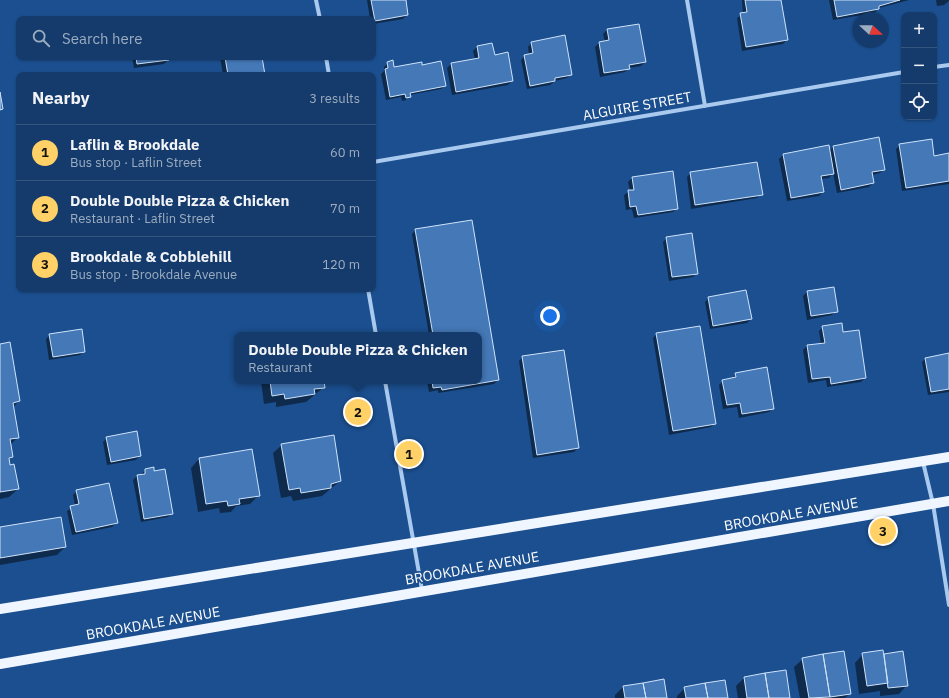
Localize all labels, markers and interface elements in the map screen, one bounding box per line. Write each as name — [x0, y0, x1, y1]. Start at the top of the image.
north arrow — [853, 12, 889, 48]
map controls — [901, 12, 937, 120]
button: + — [901, 12, 937, 48]
search box — [16, 16, 376, 60]
icon: search — [30, 27, 52, 49]
text: Search here — [62, 29, 142, 48]
button: − — [901, 48, 937, 84]
button: locate — [901, 84, 937, 120]
text: Nearby — [32, 87, 90, 109]
street label: ALGUIRE STREET — [581, 88, 693, 124]
text: 3 results — [309, 90, 360, 107]
text: Laflin & Brookdale — [70, 135, 200, 154]
text: 1 — [41, 144, 49, 161]
text: 60 m — [330, 144, 360, 161]
text: Bus stop · Laflin Street — [70, 154, 202, 171]
text: Double Double Pizza & Chicken — [70, 191, 289, 210]
text: 2 — [41, 200, 49, 217]
text: 70 m — [330, 200, 360, 217]
text: Restaurant · Laflin Street — [70, 210, 215, 227]
text: Brookdale & Cobblehill — [70, 247, 231, 266]
text: 3 — [41, 256, 49, 273]
text: 120 m — [322, 256, 360, 273]
text: Bus stop · Brookdale Avenue — [70, 266, 237, 283]
your location — [540, 306, 560, 326]
popup — [234, 332, 482, 384]
text: Double Double Pizza & Chicken — [248, 340, 468, 359]
text: Restaurant — [248, 359, 312, 376]
pin: 2 — [345, 397, 371, 427]
pin: 1 — [396, 439, 422, 469]
street label: BROOKDALE AVENUE — [722, 493, 860, 535]
pin: 3 — [870, 516, 896, 546]
street label: BROOKDALE AVENUE — [403, 547, 541, 589]
street label: BROOKDALE AVENUE — [84, 602, 222, 644]

